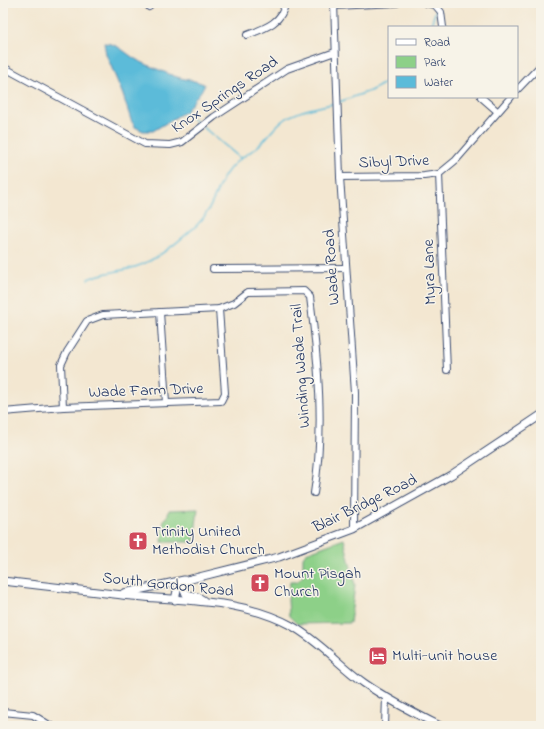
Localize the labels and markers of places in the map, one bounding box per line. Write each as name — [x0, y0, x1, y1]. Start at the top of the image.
place label: Trinity United Methodist Church — [152, 520, 265, 562]
church icon: Trinity United Methodist Church — [127, 530, 149, 552]
place label: Mount Pisgah Church — [274, 562, 361, 604]
church icon: Mount Pisgah Church — [249, 572, 271, 594]
place label: Multi-unit house — [392, 644, 498, 668]
hotel icon: Multi-unit house — [367, 645, 389, 667]

